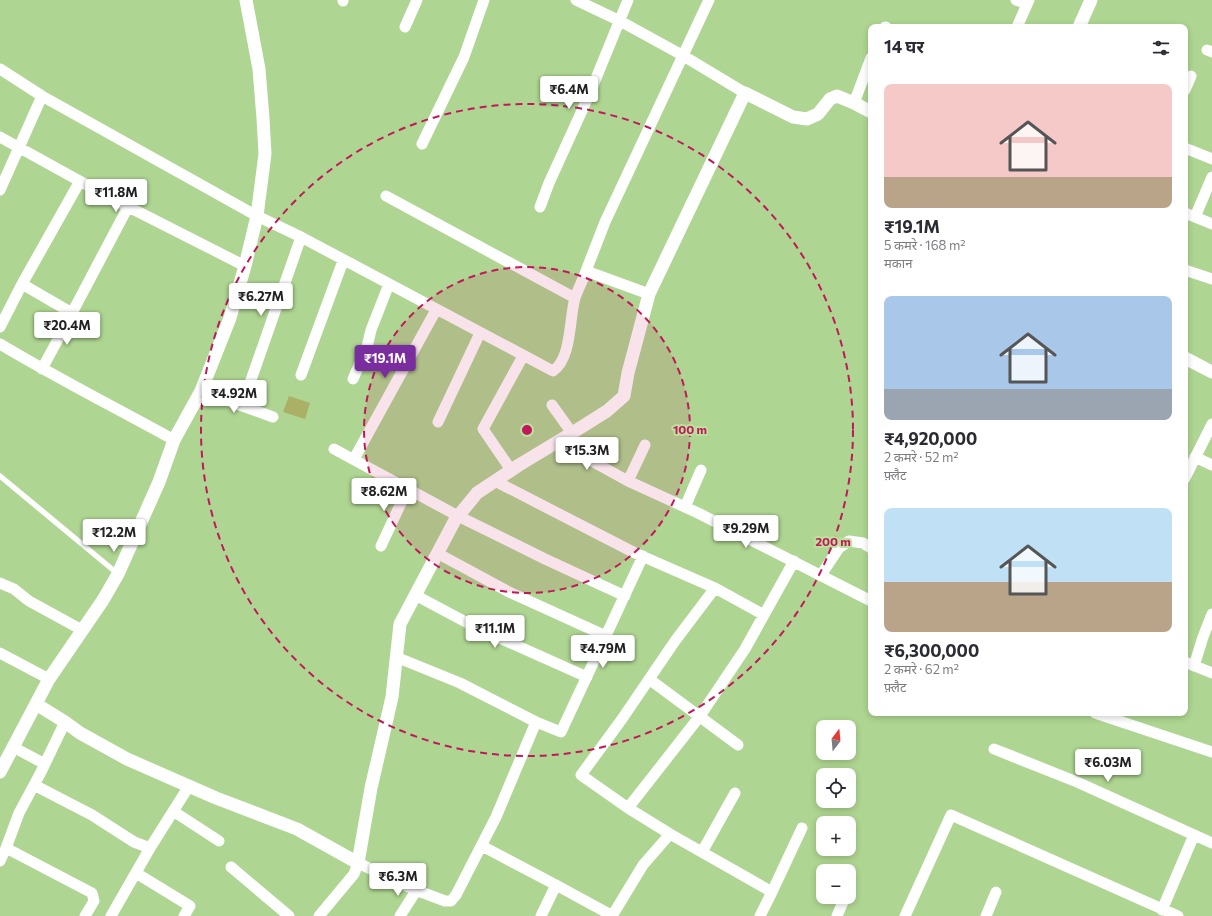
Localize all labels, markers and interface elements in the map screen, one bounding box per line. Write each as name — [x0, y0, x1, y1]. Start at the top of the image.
text: 14 घर — [884, 36, 924, 57]
icon: filters — [1150, 37, 1172, 59]
pin: ₹6.4M — [541, 76, 597, 110]
text: ₹6.4M — [549, 81, 589, 97]
icon: home — [992, 110, 1064, 182]
pin: ₹11.8M — [83, 179, 149, 213]
text: ₹11.8M — [94, 184, 138, 200]
text: ₹19.1M — [884, 216, 940, 237]
text: 5 कमरे · 168 m² — [884, 237, 965, 253]
text: मकान — [884, 255, 912, 271]
pin: ₹6.27M — [228, 283, 294, 317]
text: ₹6.27M — [238, 288, 284, 304]
pin: ₹20.4M — [34, 312, 100, 346]
text: ₹20.4M — [43, 317, 91, 333]
icon: home — [992, 322, 1064, 394]
pin: ₹19.1M — [352, 345, 418, 379]
text: ₹19.1M — [364, 350, 406, 366]
pin: ₹4.92M — [201, 380, 267, 414]
text: ₹4.92M — [211, 385, 257, 401]
text: 100 m — [673, 422, 707, 436]
centre of rings — [520, 423, 534, 437]
text: ₹4,920,000 — [884, 428, 977, 449]
pin: ₹15.3M — [554, 437, 620, 471]
text: ₹15.3M — [565, 442, 609, 458]
text: 2 कमरे · 52 m² — [884, 449, 959, 465]
text: फ़्लैट — [884, 467, 907, 483]
pin: ₹8.62M — [351, 478, 417, 512]
text: ₹8.62M — [360, 483, 408, 499]
pin: ₹9.29M — [713, 515, 779, 549]
pin: ₹12.2M — [81, 519, 147, 553]
text: ₹9.29M — [722, 520, 770, 536]
text: ₹12.2M — [92, 524, 136, 540]
text: 200 m — [815, 534, 851, 548]
icon: home — [992, 534, 1064, 606]
pin: ₹11.1M — [462, 615, 528, 649]
text: ₹11.1M — [475, 620, 515, 636]
pin: ₹4.79M — [570, 635, 636, 669]
text: ₹4.79M — [580, 640, 626, 656]
text: ₹6,300,000 — [884, 640, 979, 661]
text: 2 कमरे · 62 m² — [884, 661, 959, 677]
text: फ़्लैट — [884, 679, 907, 695]
north arrow — [816, 720, 856, 760]
map controls — [816, 720, 856, 904]
pin: ₹6.03M — [1075, 749, 1141, 783]
text: ₹6.03M — [1084, 754, 1132, 770]
button: locate — [816, 768, 856, 808]
button: + — [816, 816, 856, 856]
pin: ₹6.3M — [370, 863, 426, 897]
button: − — [816, 864, 856, 904]
text: ₹6.3M — [378, 868, 418, 884]

